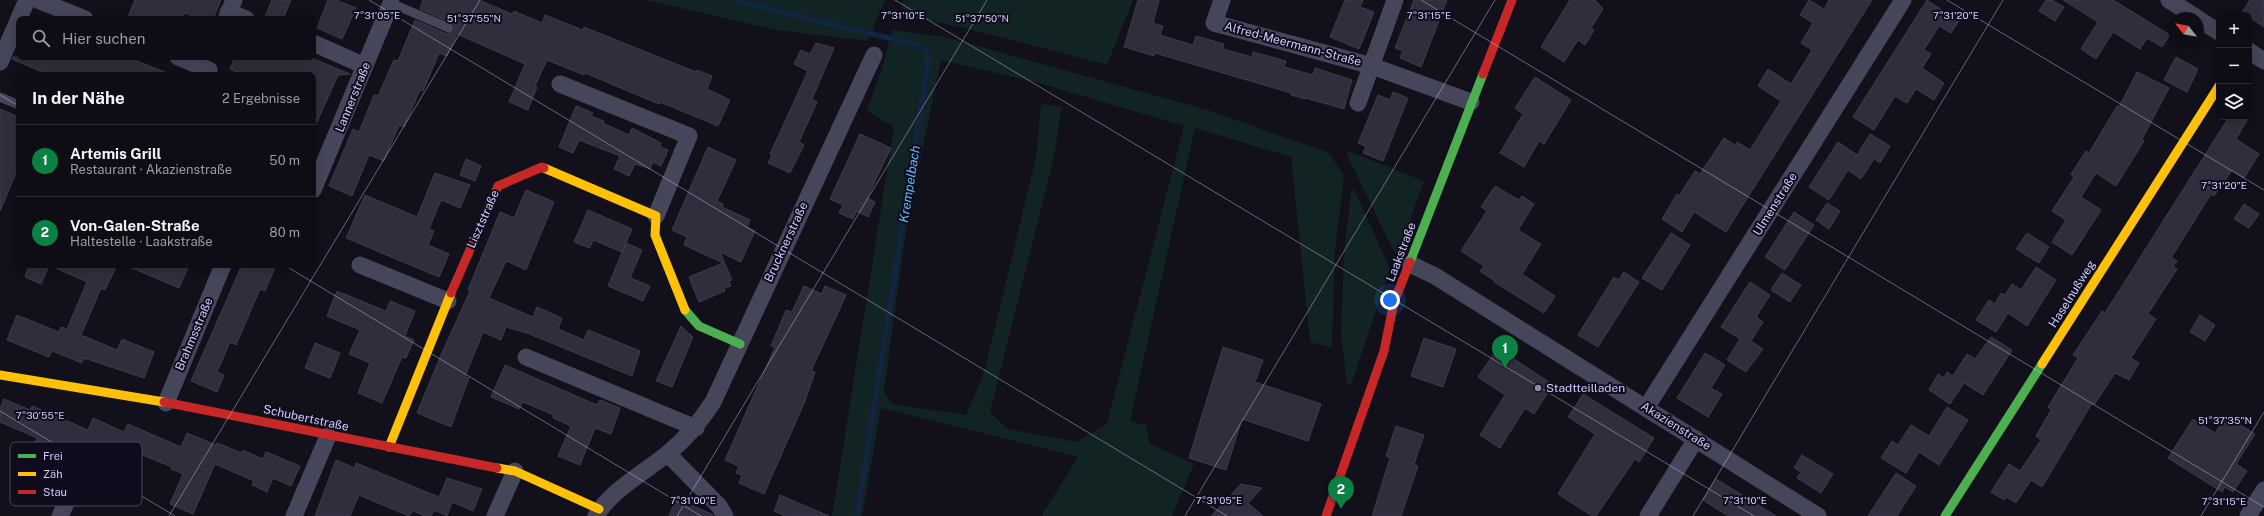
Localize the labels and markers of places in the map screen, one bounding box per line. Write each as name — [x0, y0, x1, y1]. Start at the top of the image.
pin: 1 — [1492, 335, 1518, 368]
place label: Stadtteilladen — [1546, 381, 1625, 395]
marker: Stadtteilladen — [1533, 383, 1543, 393]
pin: 2 — [1328, 476, 1354, 509]

